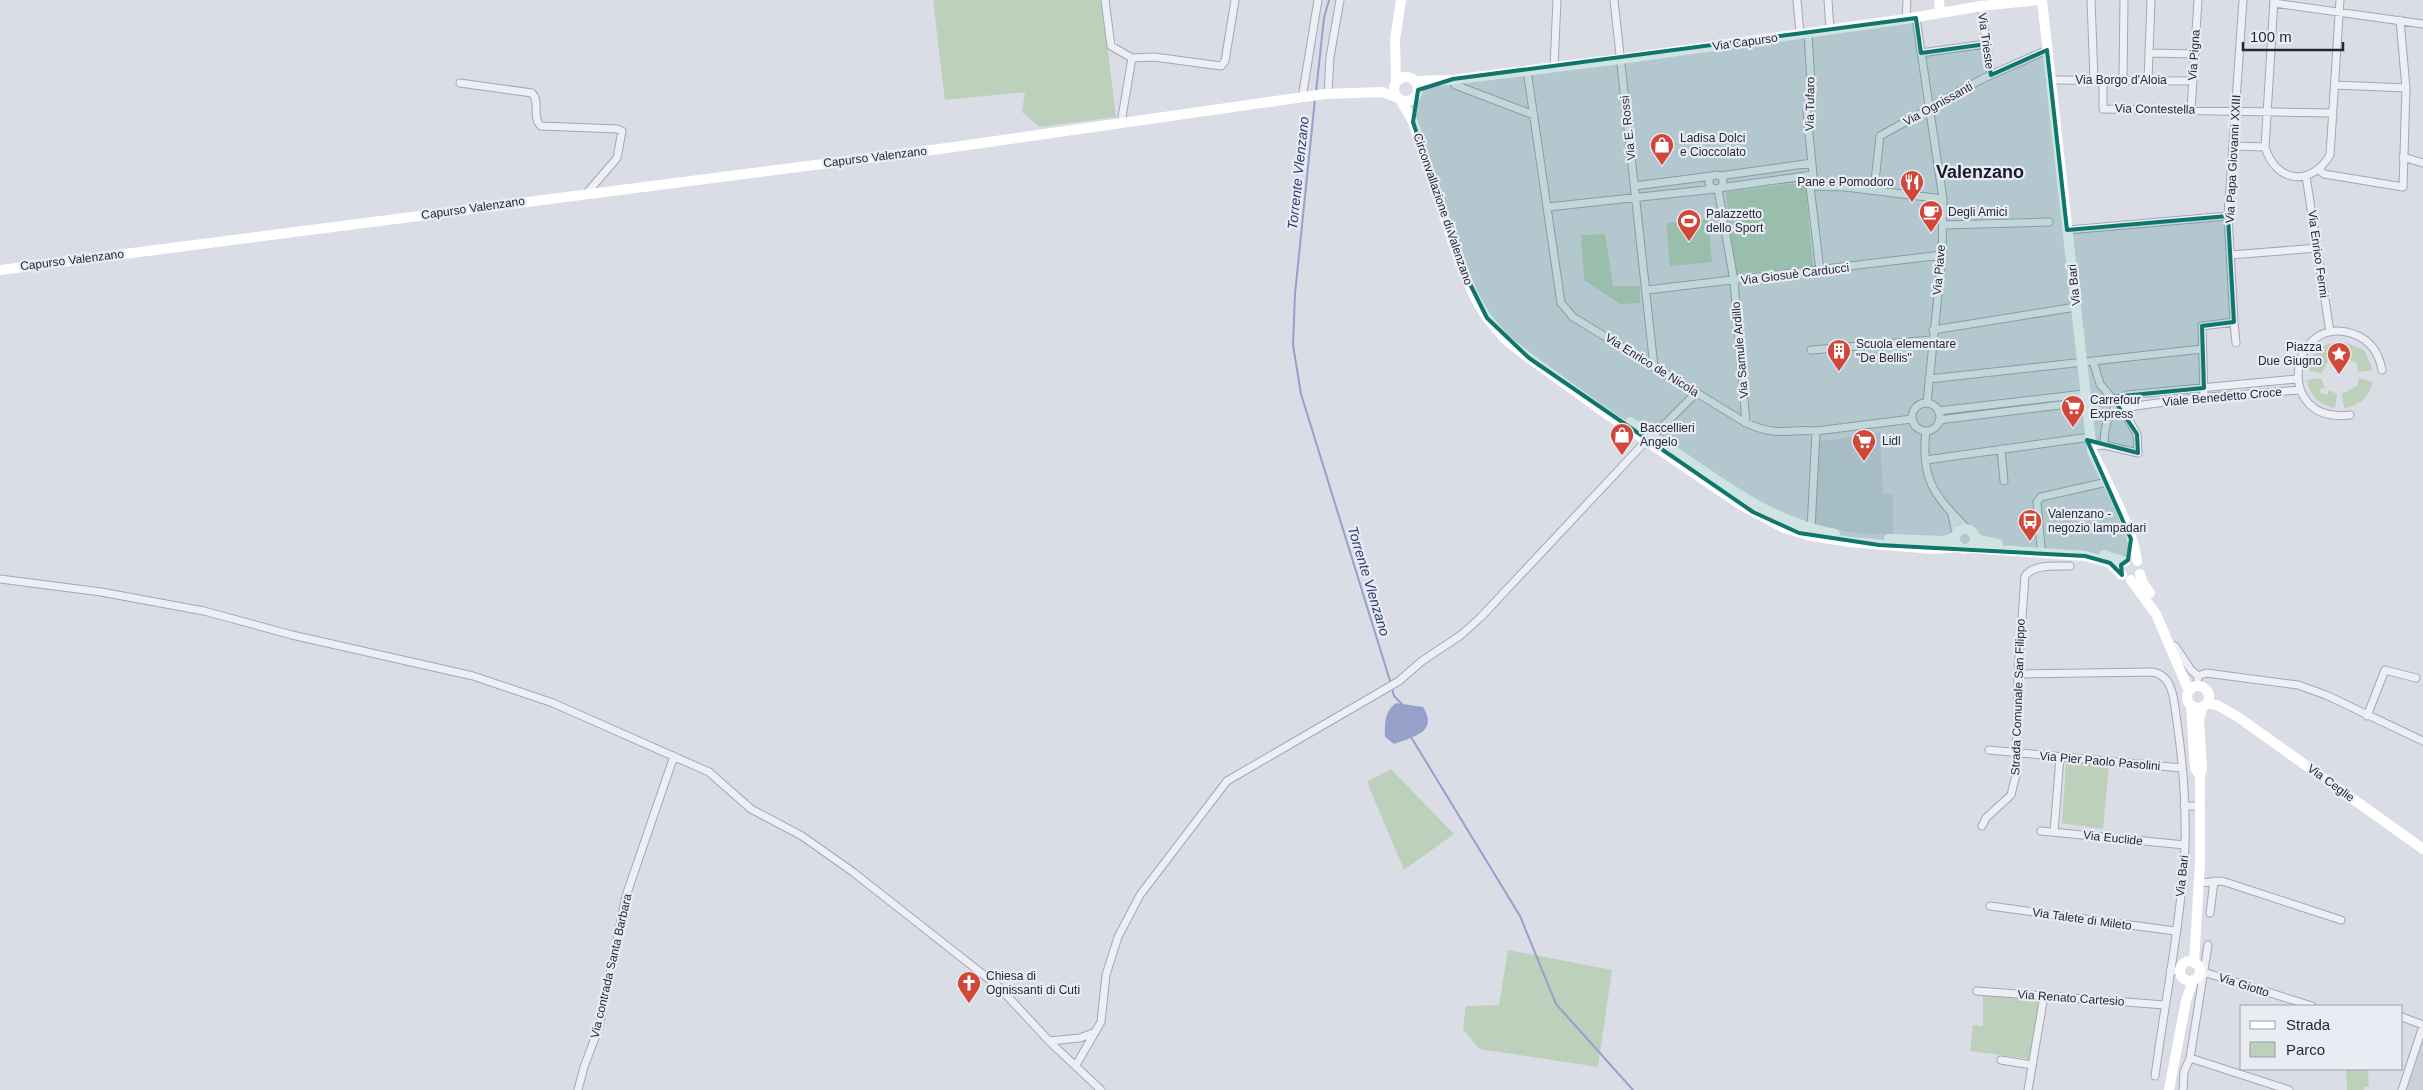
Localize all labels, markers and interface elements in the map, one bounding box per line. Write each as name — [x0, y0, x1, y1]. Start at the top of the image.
street label: Via Trieste — [1975, 12, 1997, 70]
scale bar — [2243, 20, 2343, 52]
text: 100 m — [2250, 28, 2292, 45]
street label: Via Pigna — [2185, 29, 2203, 81]
street label: Via Capurso — [1711, 30, 1779, 54]
street label: Via Borgo d'Aloia — [2075, 73, 2167, 87]
street label: Via Tufaro — [1803, 76, 1817, 131]
street label: Via Ognissanti — [1901, 79, 1975, 129]
street label: Via Papa Giovanni XXIII — [2223, 94, 2243, 224]
street label: Via E. Rossi — [1618, 95, 1638, 161]
street label: Via Contestella — [2115, 101, 2196, 117]
water label: Torrente Vlenzano — [1284, 115, 1312, 230]
street label: Circonvallazione di Valenzano — [1410, 131, 1476, 287]
place label: Ladisa Dolci e Cioccolato — [1680, 131, 1746, 159]
shop icon: Ladisa Dolci e Cioccolato — [1649, 132, 1675, 166]
street label: Capurso Valenzano — [822, 144, 928, 170]
district label: Valenzano — [1936, 162, 2024, 182]
restaurant icon: Pane e Pomodoro — [1899, 169, 1925, 203]
place label: Pane e Pomodoro — [1797, 175, 1894, 189]
street label: Capurso Valenzano — [420, 194, 526, 222]
cafe icon: Degli Amici — [1918, 199, 1944, 233]
place label: Degli Amici — [1948, 205, 2007, 219]
place label: Palazzetto dello Sport — [1706, 207, 1764, 235]
sports icon: Palazzetto dello Sport — [1676, 208, 1702, 242]
street label: Via Enrico Fermi — [2305, 209, 2331, 299]
street label: Via Piave — [1930, 244, 1948, 296]
street label: Capurso Valenzano — [19, 247, 125, 273]
street label: Via Giosuè Carducci — [1740, 260, 1850, 288]
street label: Via Bari — [2065, 263, 2083, 307]
street label: Via Samule Ardillo — [1729, 301, 1751, 399]
street label: Via Enrico de Nicola — [1603, 330, 1702, 400]
place label: Scuola elementare "De Bellis" — [1856, 337, 1956, 365]
building icon: Scuola elementare "De Bellis" — [1826, 338, 1852, 372]
place label: Piazza Due Giugno — [2258, 340, 2322, 368]
place icon: Piazza Due Giugno — [2326, 341, 2352, 375]
street label: Viale Benedetto Croce — [2162, 385, 2283, 409]
place label: Carrefour Express — [2090, 393, 2141, 421]
supermarket icon: Carrefour Express — [2060, 394, 2086, 428]
place label: Baccellieri Angelo — [1640, 421, 1695, 449]
shop icon: Baccellieri Angelo — [1609, 422, 1635, 456]
supermarket icon: Lidl — [1851, 428, 1877, 462]
place label: Lidl — [1882, 434, 1901, 448]
place label: Valenzano - negozio lampadari — [2048, 507, 2146, 535]
bus stop icon: Valenzano - negozio lampadari — [2017, 508, 2043, 542]
water label: Torrente Vlenzano — [1345, 524, 1393, 638]
street label: Strada Comunale San Filippo — [2008, 618, 2028, 776]
street label: Via Pier Paolo Pasolini — [2039, 749, 2161, 773]
street label: Via Ceglie — [2305, 761, 2357, 805]
street label: Via Euclide — [2083, 828, 2144, 848]
street label: Via Bari — [2173, 854, 2191, 898]
street label: Via contrada Santa Barbara — [588, 892, 635, 1040]
street label: Via Talete di Mileto — [2031, 905, 2133, 933]
place label: Chiesa di Ognissanti di Cuti — [986, 969, 1080, 997]
church icon: Chiesa di Ognissanti di Cuti — [956, 970, 982, 1004]
street label: Via Giotto — [2217, 970, 2271, 1000]
street label: Via Renato Cartesio — [2017, 987, 2125, 1009]
legend — [2240, 1005, 2403, 1070]
text: Strada — [2286, 1016, 2331, 1033]
text: Parco — [2286, 1041, 2325, 1058]

